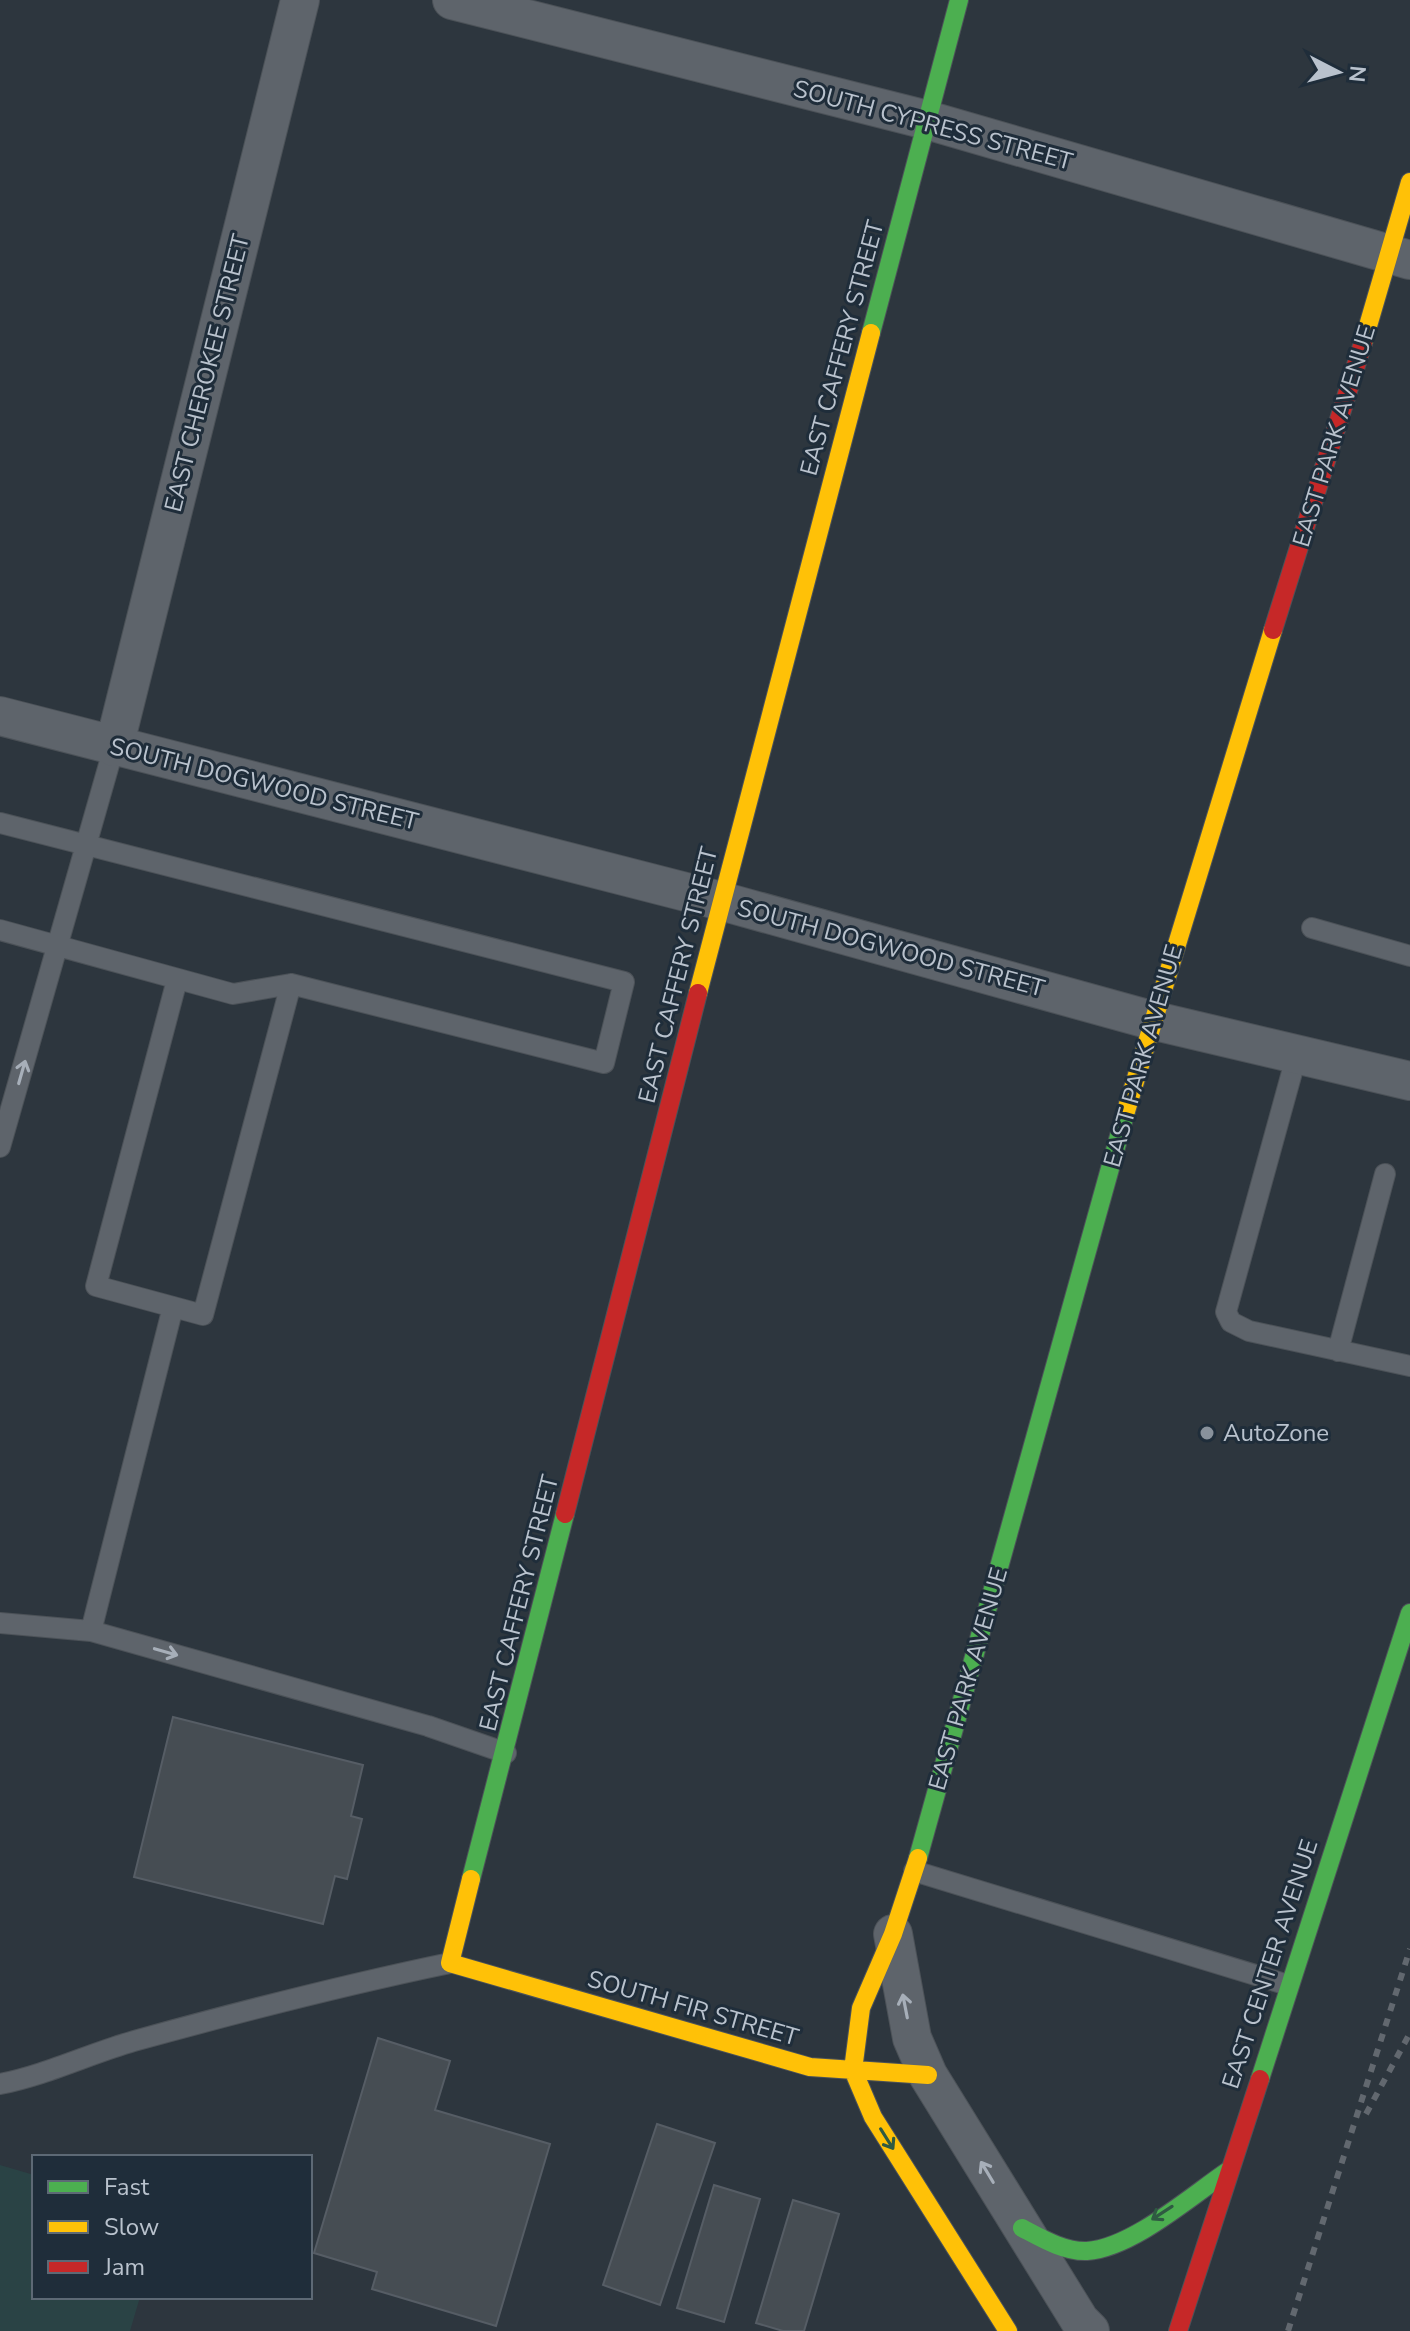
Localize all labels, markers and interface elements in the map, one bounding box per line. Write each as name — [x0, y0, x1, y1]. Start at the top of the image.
north arrow — [1298, 32, 1378, 112]
text: N — [1341, 64, 1373, 84]
street label: SOUTH CYPRESS STREET — [790, 72, 1077, 178]
street label: EAST CAFFERY STREET — [793, 216, 892, 479]
street label: EAST CHEROKEE STREET — [157, 230, 257, 515]
street label: EAST PARK AVENUE — [1285, 321, 1383, 551]
street label: SOUTH DOGWOOD STREET — [106, 730, 422, 838]
street label: EAST CAFFERY STREET — [631, 843, 725, 1106]
street label: SOUTH DOGWOOD STREET — [734, 892, 1049, 1005]
street label: EAST PARK AVENUE — [1096, 941, 1190, 1171]
one-way arrow — [15, 1059, 30, 1085]
place label: AutoZone — [1223, 1417, 1329, 1449]
marker: AutoZone — [1198, 1424, 1216, 1442]
street label: EAST CAFFERY STREET — [472, 1471, 566, 1734]
street label: EAST PARK AVENUE — [921, 1564, 1015, 1794]
one-way arrow — [152, 1646, 178, 1661]
street label: EAST CENTER AVENUE — [1215, 1835, 1325, 2093]
street label: SOUTH FIR STREET — [584, 1963, 803, 2054]
one-way arrow — [897, 1994, 912, 2020]
one-way arrow — [879, 2128, 896, 2150]
legend — [32, 2155, 312, 2299]
one-way arrow — [979, 2161, 995, 2184]
text: Fast — [104, 2171, 150, 2203]
one-way arrow — [1152, 2205, 1174, 2222]
text: Slow — [104, 2211, 159, 2243]
text: Jam — [103, 2251, 145, 2283]

